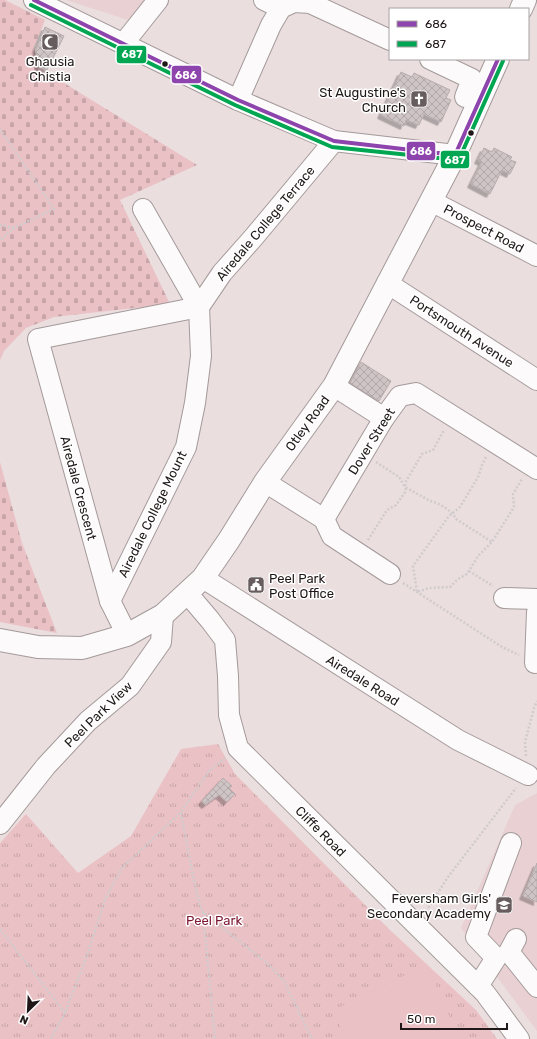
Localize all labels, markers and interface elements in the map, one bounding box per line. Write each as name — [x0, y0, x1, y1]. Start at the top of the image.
legend — [389, 8, 529, 60]
text: 686 — [425, 17, 447, 31]
mosque icon: Ghausia Chistia — [40, 32, 60, 52]
text: 687 — [425, 37, 446, 51]
line badge: 687 — [116, 45, 147, 64]
text: 687 — [122, 48, 143, 61]
place label: Ghausia Chistia — [26, 54, 74, 84]
unlabelled marker — [160, 59, 170, 69]
line badge: 686 — [171, 65, 202, 84]
text: 686 — [175, 69, 197, 82]
place label: St Augustine's Church — [319, 85, 406, 115]
church icon: St Augustine's Church — [409, 89, 429, 109]
unlabelled marker — [466, 128, 476, 138]
line badge: 686 — [406, 141, 436, 161]
text: 686 — [410, 145, 432, 158]
line badge: 687 — [440, 150, 470, 169]
text: 687 — [445, 154, 466, 167]
street label: Airedale College Terrace — [213, 163, 319, 284]
street label: Prospect Road — [441, 201, 526, 256]
street label: Portsmouth Avenue — [407, 292, 516, 371]
street label: Otley Road — [282, 393, 333, 454]
street label: Dover Street — [345, 405, 398, 477]
street label: Airedale Crescent — [57, 434, 100, 542]
street label: Airedale College Mount — [115, 449, 191, 580]
place label: Peel Park Post Office — [269, 571, 334, 601]
public building icon: Peel Park Post Office — [246, 575, 266, 595]
street label: Airedale Road — [323, 652, 402, 709]
street label: Peel Park View — [61, 678, 135, 750]
street label: Cliffe Road — [292, 803, 349, 860]
place label: Feversham Girls' Secondary Academy — [367, 891, 491, 921]
school or university icon: Feversham Girls' Secondary Academy — [494, 895, 514, 915]
park label: Peel Park — [186, 913, 242, 928]
north arrow — [8, 991, 48, 1031]
scale bar — [401, 1005, 507, 1031]
text: N — [18, 1012, 30, 1027]
text: 50 m — [407, 1012, 435, 1026]

